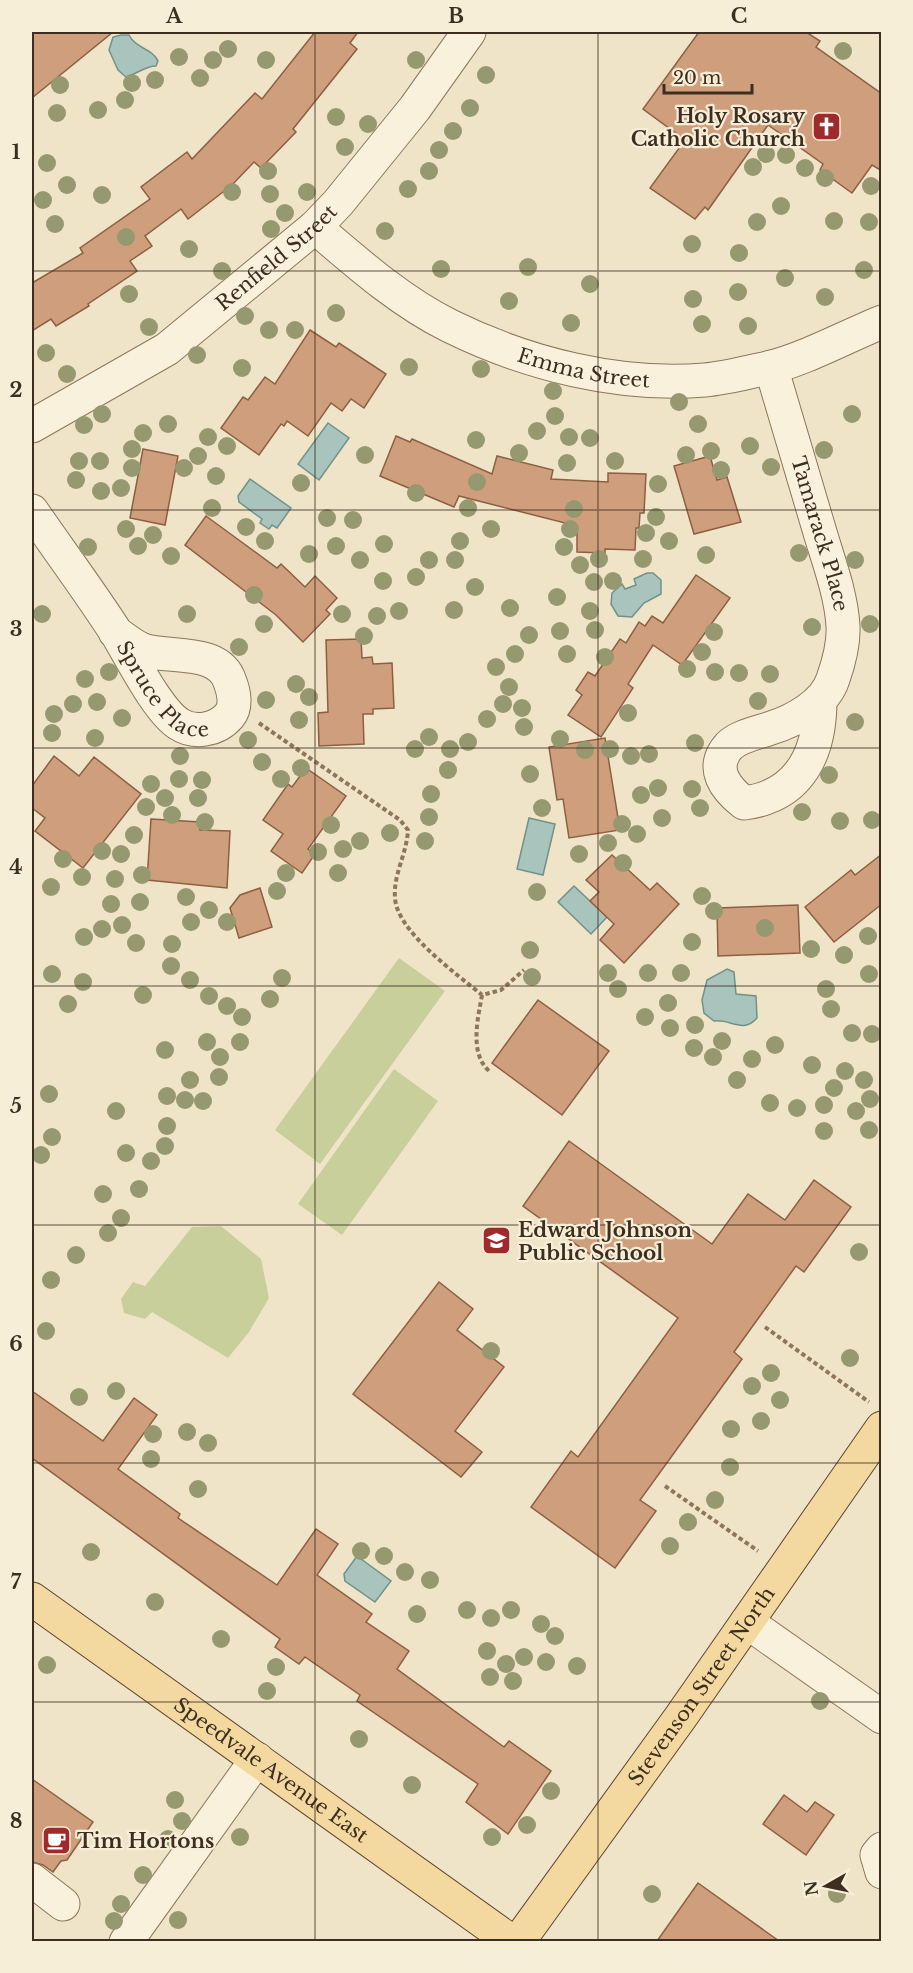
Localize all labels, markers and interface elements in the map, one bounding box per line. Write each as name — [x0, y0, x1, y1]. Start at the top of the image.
text: A — [165, 4, 183, 28]
text: B — [448, 4, 464, 28]
text: C — [731, 4, 747, 28]
scale bar — [664, 57, 752, 95]
text: 20 m — [673, 67, 721, 89]
place label: Holy Rosary Catholic Church — [631, 104, 806, 151]
church icon: Holy Rosary Catholic Church — [810, 111, 842, 143]
text: 1 — [12, 140, 21, 164]
street label: Renfield Street — [211, 199, 342, 316]
street label: Emma Street — [515, 343, 651, 393]
text: 2 — [9, 378, 23, 402]
street label: Tamarack Place — [786, 454, 853, 613]
text: 3 — [10, 617, 22, 641]
street label: Spruce Place — [112, 637, 210, 742]
text: 4 — [9, 855, 23, 879]
text: 5 — [10, 1094, 22, 1118]
place label: Edward Johnson Public School — [518, 1218, 692, 1265]
school or university icon: Edward Johnson Public School — [481, 1225, 513, 1257]
text: 6 — [9, 1332, 23, 1356]
text: 7 — [11, 1570, 22, 1594]
street label: Stevenson Street North — [623, 1582, 780, 1790]
street label: Speedvale Avenue East — [169, 1692, 373, 1848]
text: 8 — [10, 1809, 22, 1833]
cafe icon: Tim Hortons — [40, 1825, 72, 1857]
place label: Tim Hortons — [77, 1829, 214, 1853]
north arrow — [796, 1856, 856, 1916]
text: N — [800, 1879, 822, 1897]

